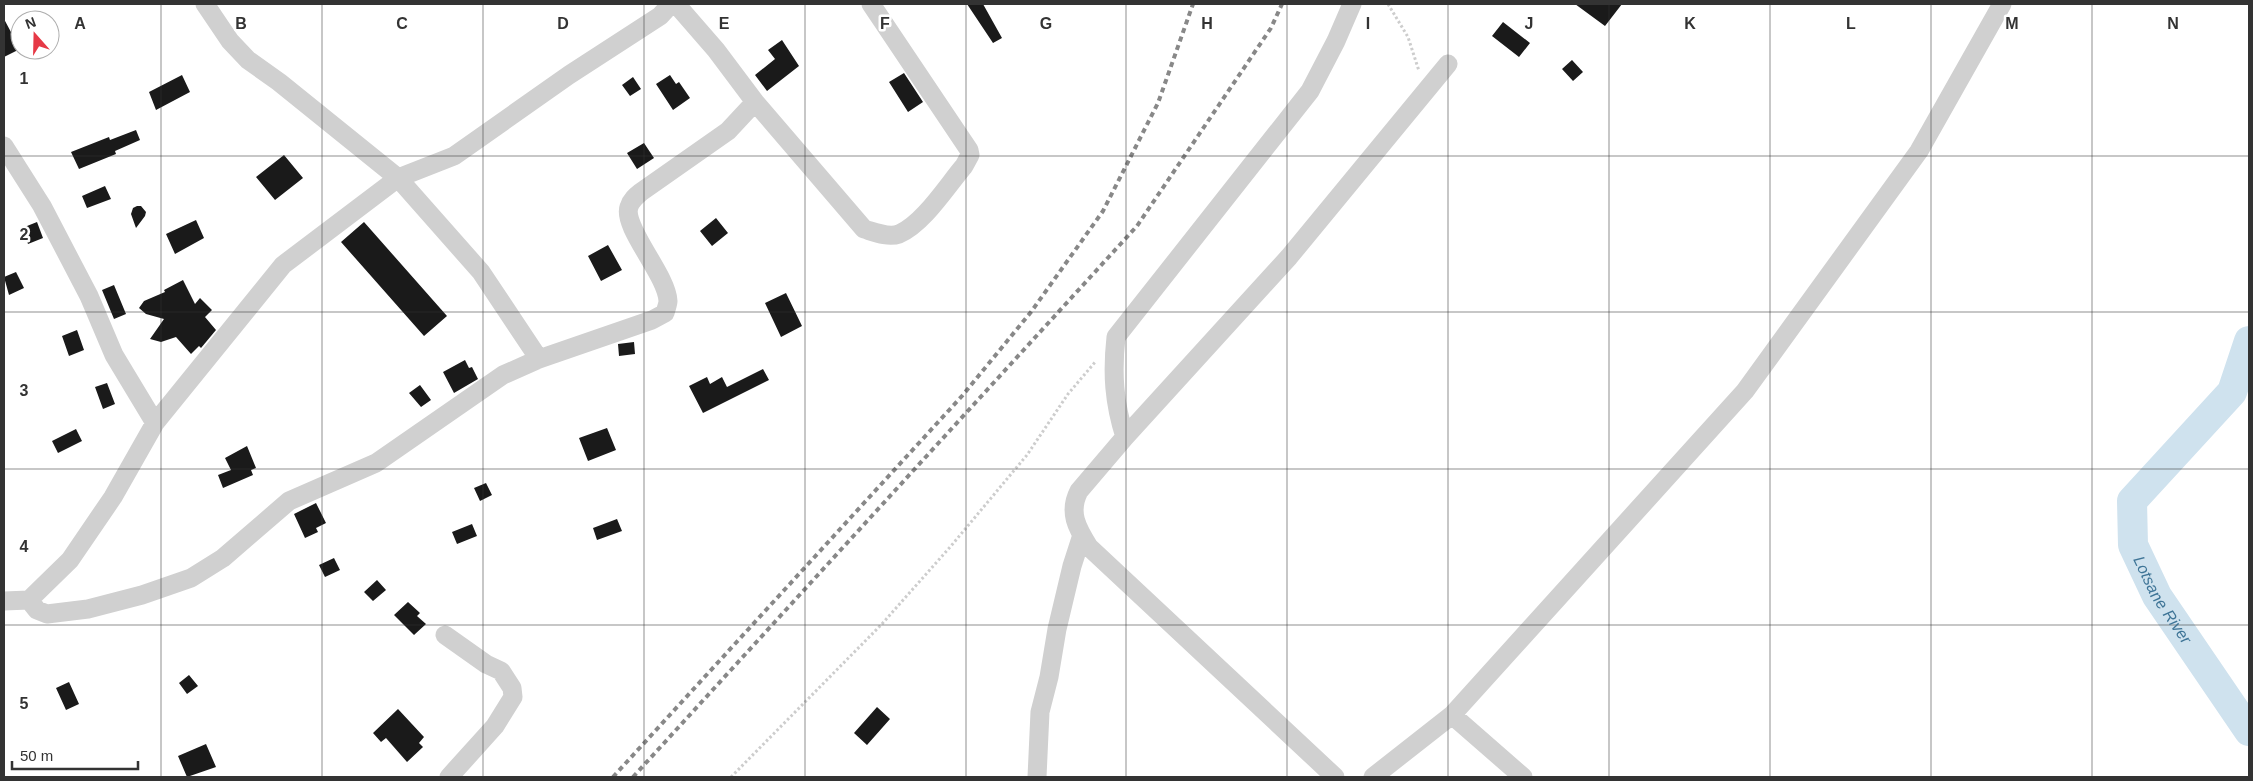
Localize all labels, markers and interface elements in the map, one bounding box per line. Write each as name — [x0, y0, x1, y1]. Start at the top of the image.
north arrow — [10, 10, 60, 60]
text: N — [23, 14, 38, 32]
text: A — [74, 15, 86, 32]
text: B — [235, 15, 247, 32]
text: C — [396, 15, 408, 32]
text: D — [557, 15, 569, 32]
text: E — [719, 15, 730, 32]
text: F — [880, 15, 890, 32]
text: G — [1040, 15, 1052, 32]
text: H — [1201, 15, 1213, 32]
text: I — [1366, 15, 1370, 32]
text: J — [1525, 15, 1533, 32]
text: K — [1684, 15, 1696, 32]
text: L — [1846, 15, 1856, 32]
text: M — [2005, 15, 2019, 32]
text: N — [2167, 15, 2179, 32]
text: 1 — [20, 70, 29, 87]
text: 2 — [20, 226, 29, 243]
text: 3 — [20, 382, 29, 399]
text: 4 — [20, 538, 29, 555]
water label: Lotsane River — [2130, 553, 2195, 647]
text: 5 — [20, 695, 29, 712]
scale bar — [12, 738, 139, 770]
text: 50 m — [20, 747, 53, 764]

